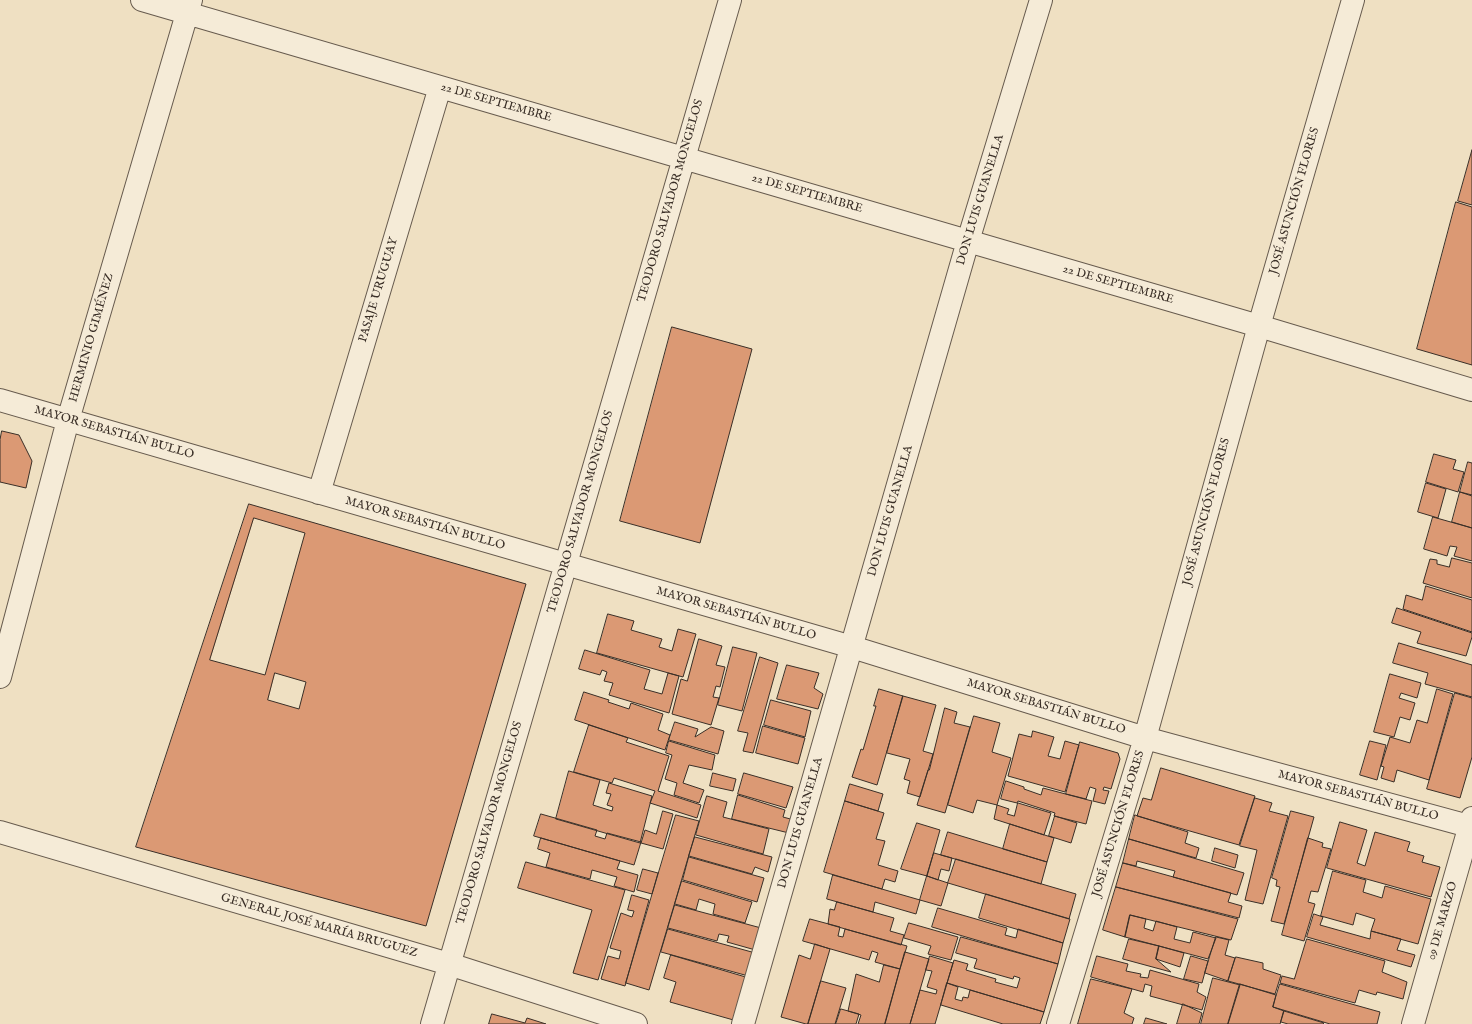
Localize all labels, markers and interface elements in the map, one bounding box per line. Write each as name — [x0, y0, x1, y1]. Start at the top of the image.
street label: 22 DE SEPTIEMBRE — [439, 80, 553, 126]
street label: TEODORO SALVADOR MONGELOS — [635, 98, 707, 304]
street label: JOSÉ ASUNCIÓN FLORES — [1267, 126, 1323, 276]
street label: DON LUIS GUANELLA — [954, 133, 1008, 267]
street label: 22 DE SEPTIEMBRE — [750, 171, 864, 217]
street label: PASAJE URUGUAY — [356, 236, 402, 344]
street label: 22 DE SEPTIEMBRE — [1061, 262, 1175, 308]
street label: HERMINIO GIMÉNEZ — [67, 272, 117, 404]
street label: MAYOR SEBASTIÁN BULLO — [33, 403, 195, 463]
street label: TEODORO SALVADOR MONGELOS — [545, 409, 617, 615]
street label: JOSÉ ASUNCIÓN FLORES — [1180, 437, 1234, 587]
street label: DON LUIS GUANELLA — [865, 444, 917, 578]
street label: MAYOR SEBASTIÁN BULLO — [344, 494, 506, 554]
street label: MAYOR SEBASTIÁN BULLO — [655, 584, 817, 644]
street label: MAYOR SEBASTIÁN BULLO — [965, 676, 1127, 738]
street label: TEODORO SALVADOR MONGELOS — [454, 720, 526, 926]
street label: JOSÉ ASUNCIÓN FLORES — [1090, 749, 1148, 899]
street label: DON LUIS GUANELLA — [775, 756, 827, 890]
street label: MAYOR SEBASTIÁN BULLO — [1276, 768, 1440, 824]
street label: 09 DE MARZO — [1425, 880, 1461, 962]
street label: GENERAL JOSÉ MARÍA BRUGUEZ — [219, 891, 419, 961]

